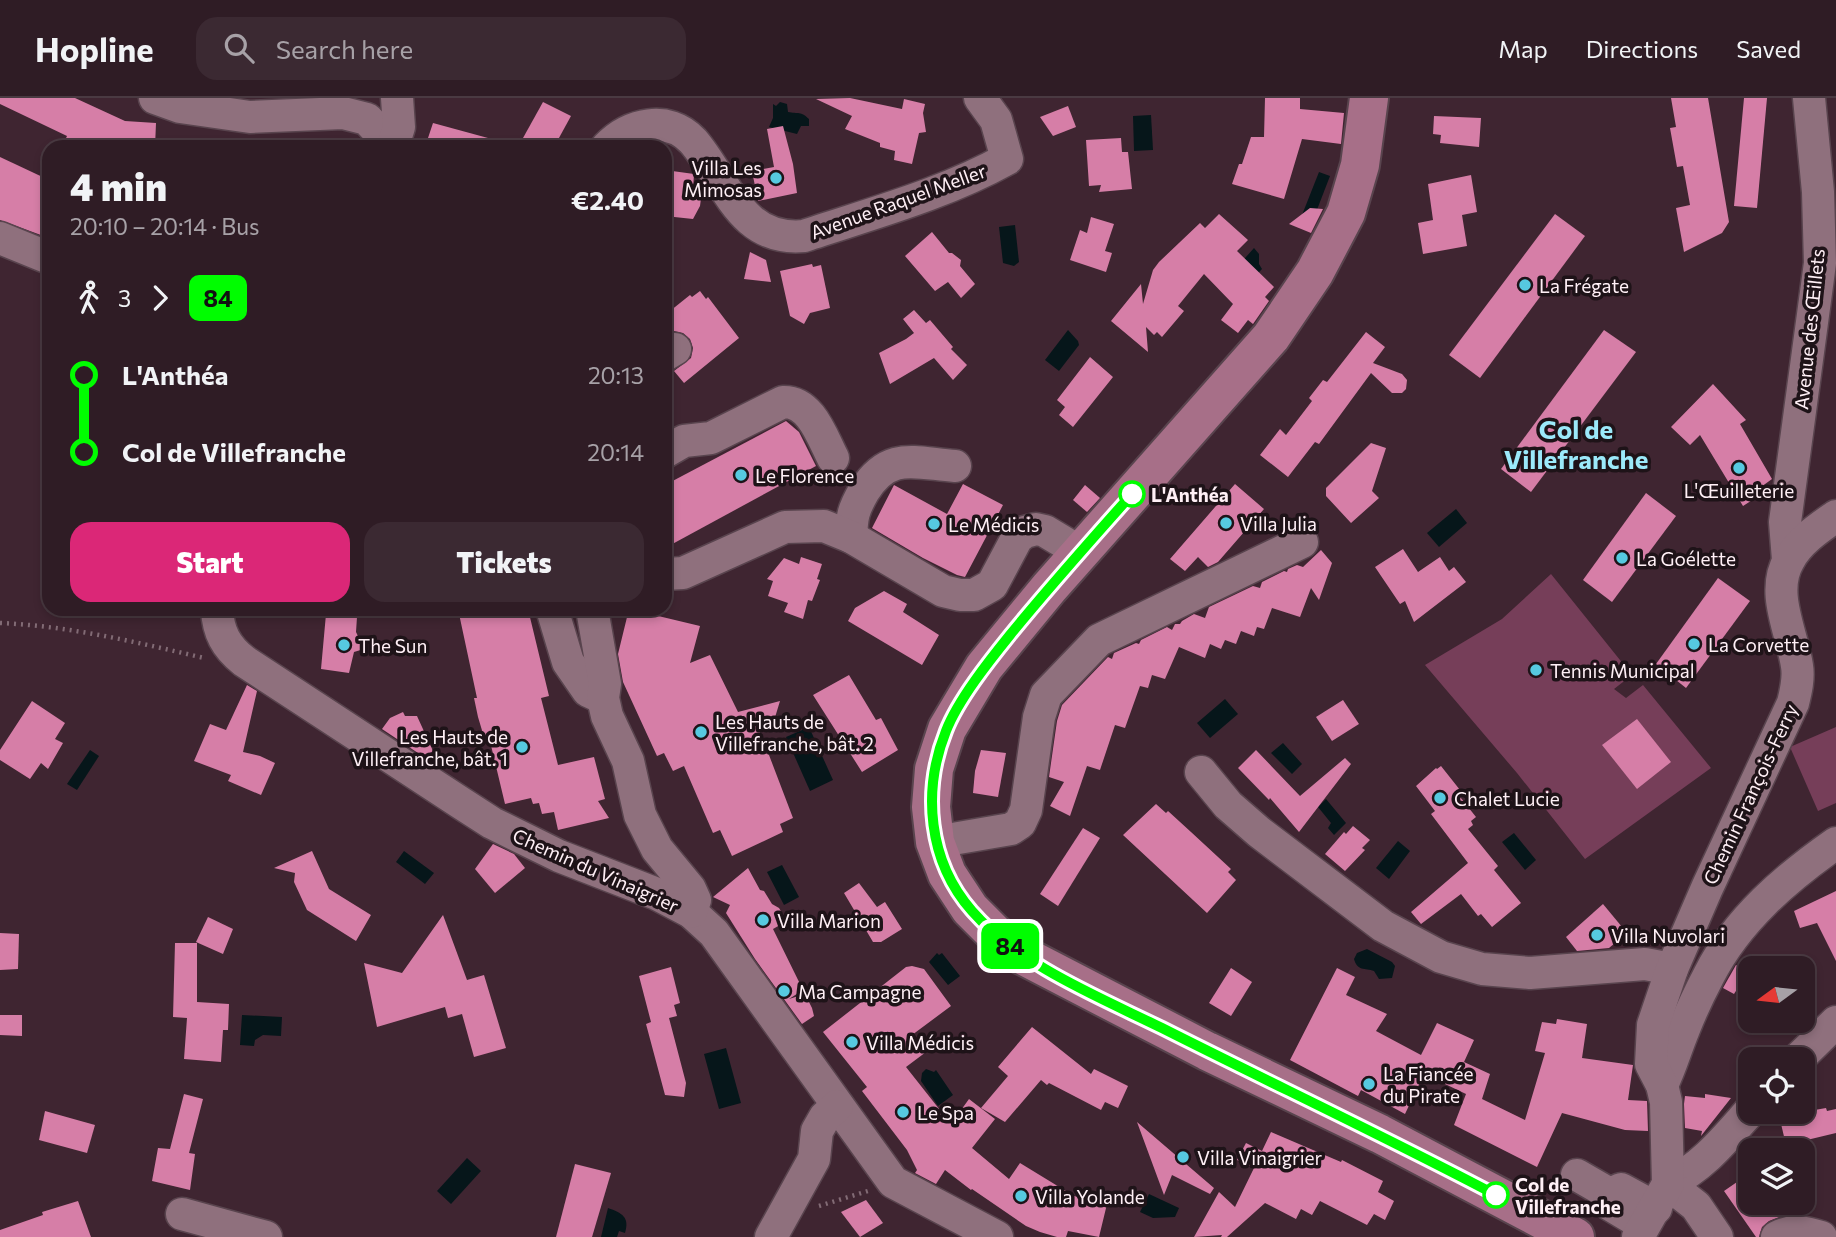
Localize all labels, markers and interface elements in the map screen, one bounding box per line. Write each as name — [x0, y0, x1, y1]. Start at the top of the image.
search box — [196, 17, 686, 80]
text: Hopline — [35, 28, 154, 69]
icon: search — [220, 29, 258, 67]
text: Search here — [276, 33, 413, 64]
text: Map — [1498, 34, 1548, 63]
text: Directions — [1586, 34, 1698, 63]
text: Saved — [1736, 34, 1801, 63]
place label: Villa Les Mimosas — [684, 156, 762, 201]
street label: Avenue Raquel Meller — [807, 158, 989, 243]
text: 4 min — [70, 162, 167, 209]
marker: Villa Les Mimosas — [768, 170, 784, 186]
text: €2.40 — [571, 184, 644, 215]
text: 20:10 – 20:14 · Bus — [70, 212, 259, 240]
street label: Avenue des Œillets — [1789, 247, 1829, 411]
place label: La Frégate — [1539, 274, 1629, 297]
marker: La Frégate — [1517, 277, 1533, 293]
icon: walk — [70, 279, 108, 317]
icon: forward — [141, 279, 179, 317]
text: 84 — [203, 283, 233, 312]
text: 3 — [118, 284, 131, 312]
text: L'Anthéa — [122, 359, 229, 390]
text: 20:13 — [588, 361, 644, 389]
district label: Col de Villefranche — [1504, 413, 1648, 474]
text: Col de Villefranche — [122, 436, 346, 467]
text: 20:14 — [587, 438, 644, 466]
marker: L'Œuilleterie — [1731, 460, 1747, 476]
place label: Le Florence — [755, 464, 854, 487]
marker: Le Florence — [733, 467, 749, 483]
place label: L'Œuilleterie — [1684, 479, 1794, 502]
marker: L'Anthéa — [1119, 481, 1145, 507]
place label: L'Anthéa — [1151, 483, 1229, 506]
place label: Villa Julia — [1240, 512, 1317, 535]
place label: Le Médicis — [948, 513, 1039, 536]
marker: Villa Julia — [1218, 515, 1234, 531]
marker: Le Médicis — [926, 516, 942, 532]
button: Start — [70, 522, 350, 602]
button: Tickets — [364, 522, 644, 602]
place label: La Goélette — [1636, 547, 1736, 570]
marker: La Goélette — [1614, 550, 1630, 566]
place label: La Corvette — [1708, 633, 1809, 656]
place label: The Sun — [358, 634, 427, 657]
marker: La Corvette — [1686, 636, 1702, 652]
marker: The Sun — [336, 637, 352, 653]
place label: Tennis Municipal — [1550, 659, 1694, 682]
marker: Tennis Municipal — [1528, 662, 1544, 678]
street label: Chemin François-Ferry — [1698, 700, 1802, 888]
place label: Les Hauts de Villefranche, bât. 2 — [715, 710, 874, 755]
marker: Les Hauts de Villefranche, bât. 2 — [693, 724, 709, 740]
place label: Les Hauts de Villefranche, bât. 1 — [352, 725, 508, 770]
marker: Les Hauts de Villefranche, bât. 1 — [514, 739, 530, 755]
place label: Chalet Lucie — [1454, 787, 1560, 810]
marker: Chalet Lucie — [1432, 790, 1448, 806]
street label: Chemin du Vinaigrier — [509, 823, 683, 917]
place label: Villa Marion — [777, 909, 881, 932]
marker: Villa Marion — [755, 912, 771, 928]
line badge: 84 — [978, 923, 1042, 969]
place label: Villa Nuvolari — [1611, 924, 1725, 947]
marker: Villa Nuvolari — [1589, 927, 1605, 943]
text: 84 — [995, 931, 1025, 960]
north arrow — [1738, 956, 1815, 1032]
map controls — [1738, 956, 1815, 1215]
place label: Ma Campagne — [798, 980, 922, 1003]
marker: Ma Campagne — [776, 983, 792, 999]
place label: Villa Médicis — [866, 1031, 974, 1054]
marker: Villa Médicis — [844, 1034, 860, 1050]
button: locate — [1738, 1047, 1815, 1124]
place label: La Fiancée du Pirate — [1383, 1062, 1474, 1107]
marker: La Fiancée du Pirate — [1361, 1076, 1377, 1092]
place label: Le Spa — [917, 1101, 974, 1124]
marker: Le Spa — [895, 1104, 911, 1120]
button: layers — [1738, 1138, 1815, 1215]
place label: Villa Vinaigrier — [1197, 1146, 1323, 1169]
marker: Villa Vinaigrier — [1175, 1149, 1191, 1165]
place label: Col de Villefranche — [1515, 1173, 1621, 1218]
marker: Col de Villefranche — [1483, 1182, 1509, 1208]
place label: Villa Yolande — [1035, 1185, 1145, 1208]
marker: Villa Yolande — [1013, 1188, 1029, 1204]

